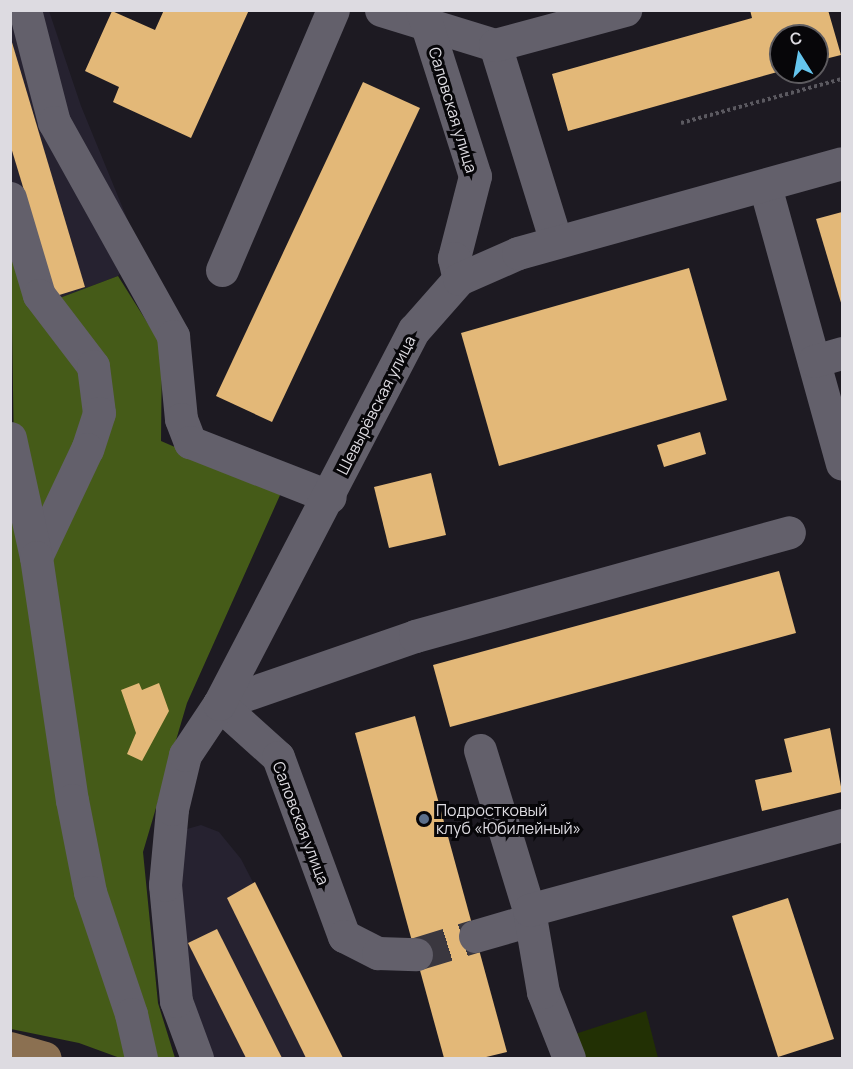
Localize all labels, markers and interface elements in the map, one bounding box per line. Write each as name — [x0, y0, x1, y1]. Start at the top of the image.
north arrow — [769, 24, 829, 84]
text: С — [788, 26, 804, 50]
street label: Саловская улица — [425, 45, 481, 175]
street label: Шевырёвская улица — [333, 332, 419, 478]
street label: Саловская улица — [269, 759, 333, 887]
place label: Подростковый клуб «Юбилейный» — [436, 800, 581, 838]
marker: Подростковый клуб «Юбилейный» — [417, 812, 431, 826]

